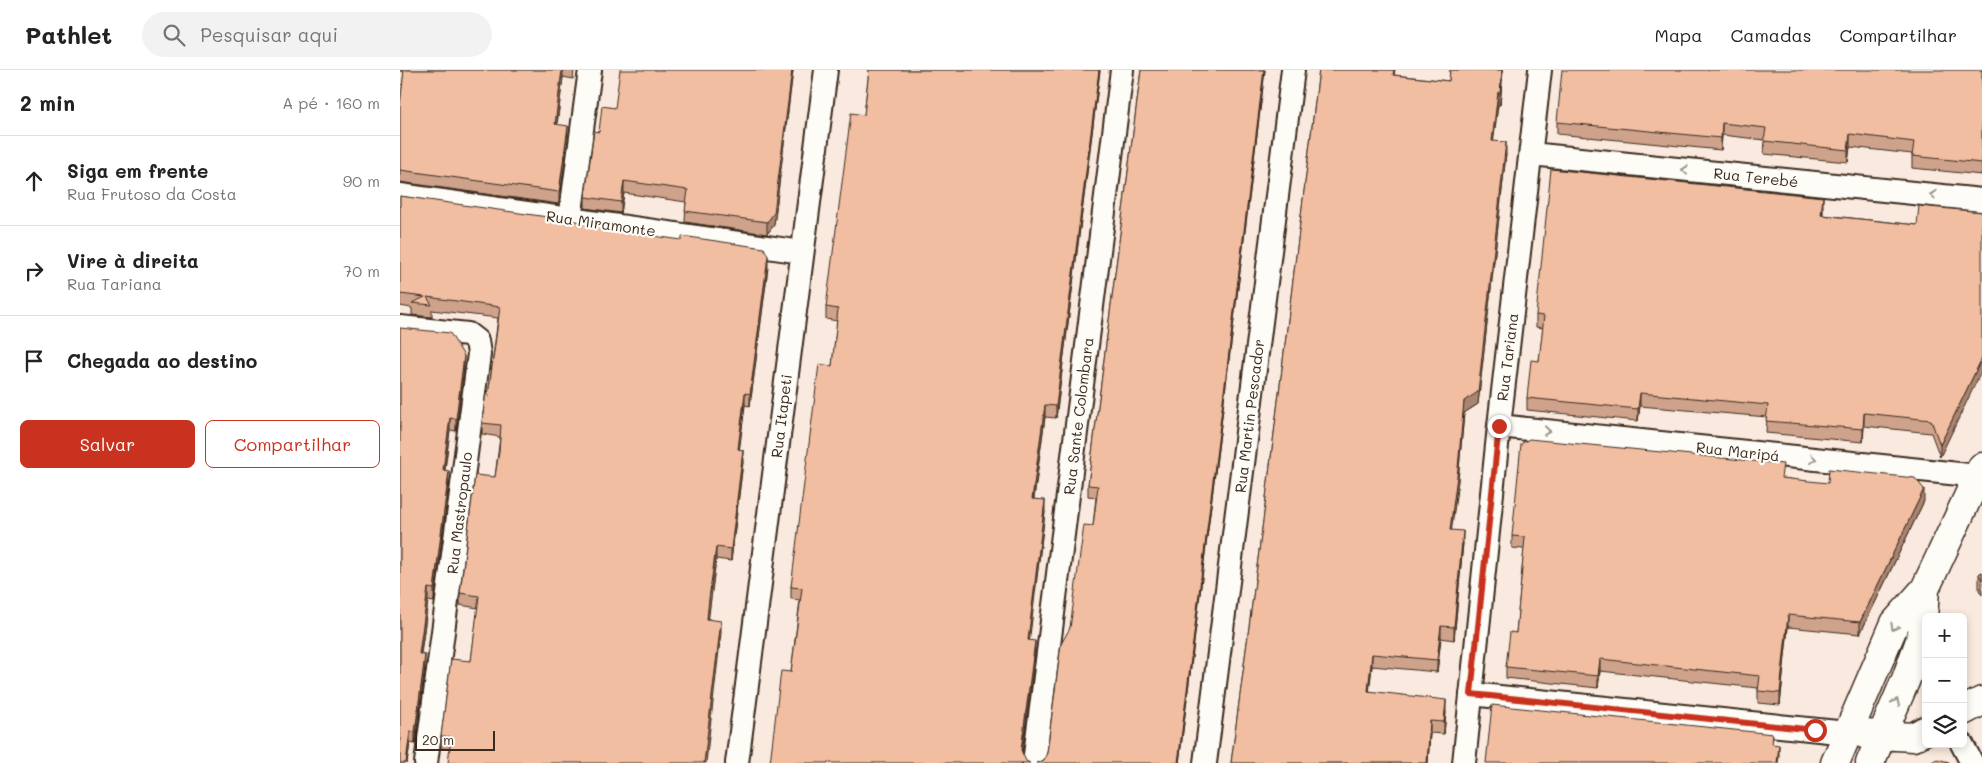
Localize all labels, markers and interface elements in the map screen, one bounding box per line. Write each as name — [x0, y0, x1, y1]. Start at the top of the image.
search box — [142, 12, 492, 57]
text: Pathlet — [25, 19, 112, 50]
icon: search — [160, 21, 188, 49]
text: Pesquisar aqui — [200, 22, 338, 47]
text: Mapa — [1655, 23, 1702, 47]
text: Camadas — [1730, 23, 1811, 47]
text: Compartilhar — [1839, 23, 1957, 47]
text: 2 min — [20, 89, 75, 116]
text: A pé · 160 m — [282, 92, 380, 113]
text: Siga em frente — [67, 158, 208, 183]
street label: Rua Terebé — [1713, 163, 1799, 191]
one-way arrow — [1680, 165, 1688, 176]
icon: ahead — [20, 167, 48, 195]
text: 90 m — [343, 170, 380, 191]
text: Rua Frutoso da Costa — [67, 183, 237, 204]
one-way arrow — [1929, 190, 1937, 201]
street label: Rua Miramonte — [545, 205, 657, 241]
text: Vire à direita — [67, 248, 199, 273]
icon: right — [20, 257, 48, 285]
text: 70 m — [343, 260, 380, 281]
text: Rua Tariana — [67, 273, 162, 294]
street label: Rua Tariana — [1492, 312, 1522, 402]
street label: Rua Sante Colombara — [1058, 336, 1098, 496]
street label: Rua Martin Pescador — [1230, 338, 1268, 494]
icon: arrive — [20, 347, 48, 375]
text: Chegada ao destino — [67, 348, 257, 373]
street label: Rua Itapeti — [766, 373, 796, 459]
route end — [1488, 415, 1511, 438]
button: Salvar — [20, 420, 195, 468]
button: Compartilhar — [205, 420, 380, 468]
one-way arrow — [1544, 425, 1552, 436]
street label: Rua Maripá — [1695, 437, 1781, 465]
street label: Rua Mastropaulo — [442, 451, 476, 575]
one-way arrow — [1810, 453, 1818, 464]
map controls — [1922, 613, 1967, 748]
button: + — [1922, 613, 1967, 658]
one-way arrow — [1891, 621, 1901, 630]
button: − — [1922, 658, 1967, 703]
one-way arrow — [1890, 698, 1901, 707]
button: layers — [1922, 703, 1967, 748]
route start — [1804, 719, 1827, 742]
scale bar — [415, 728, 495, 751]
text: 20 m — [422, 730, 454, 749]

